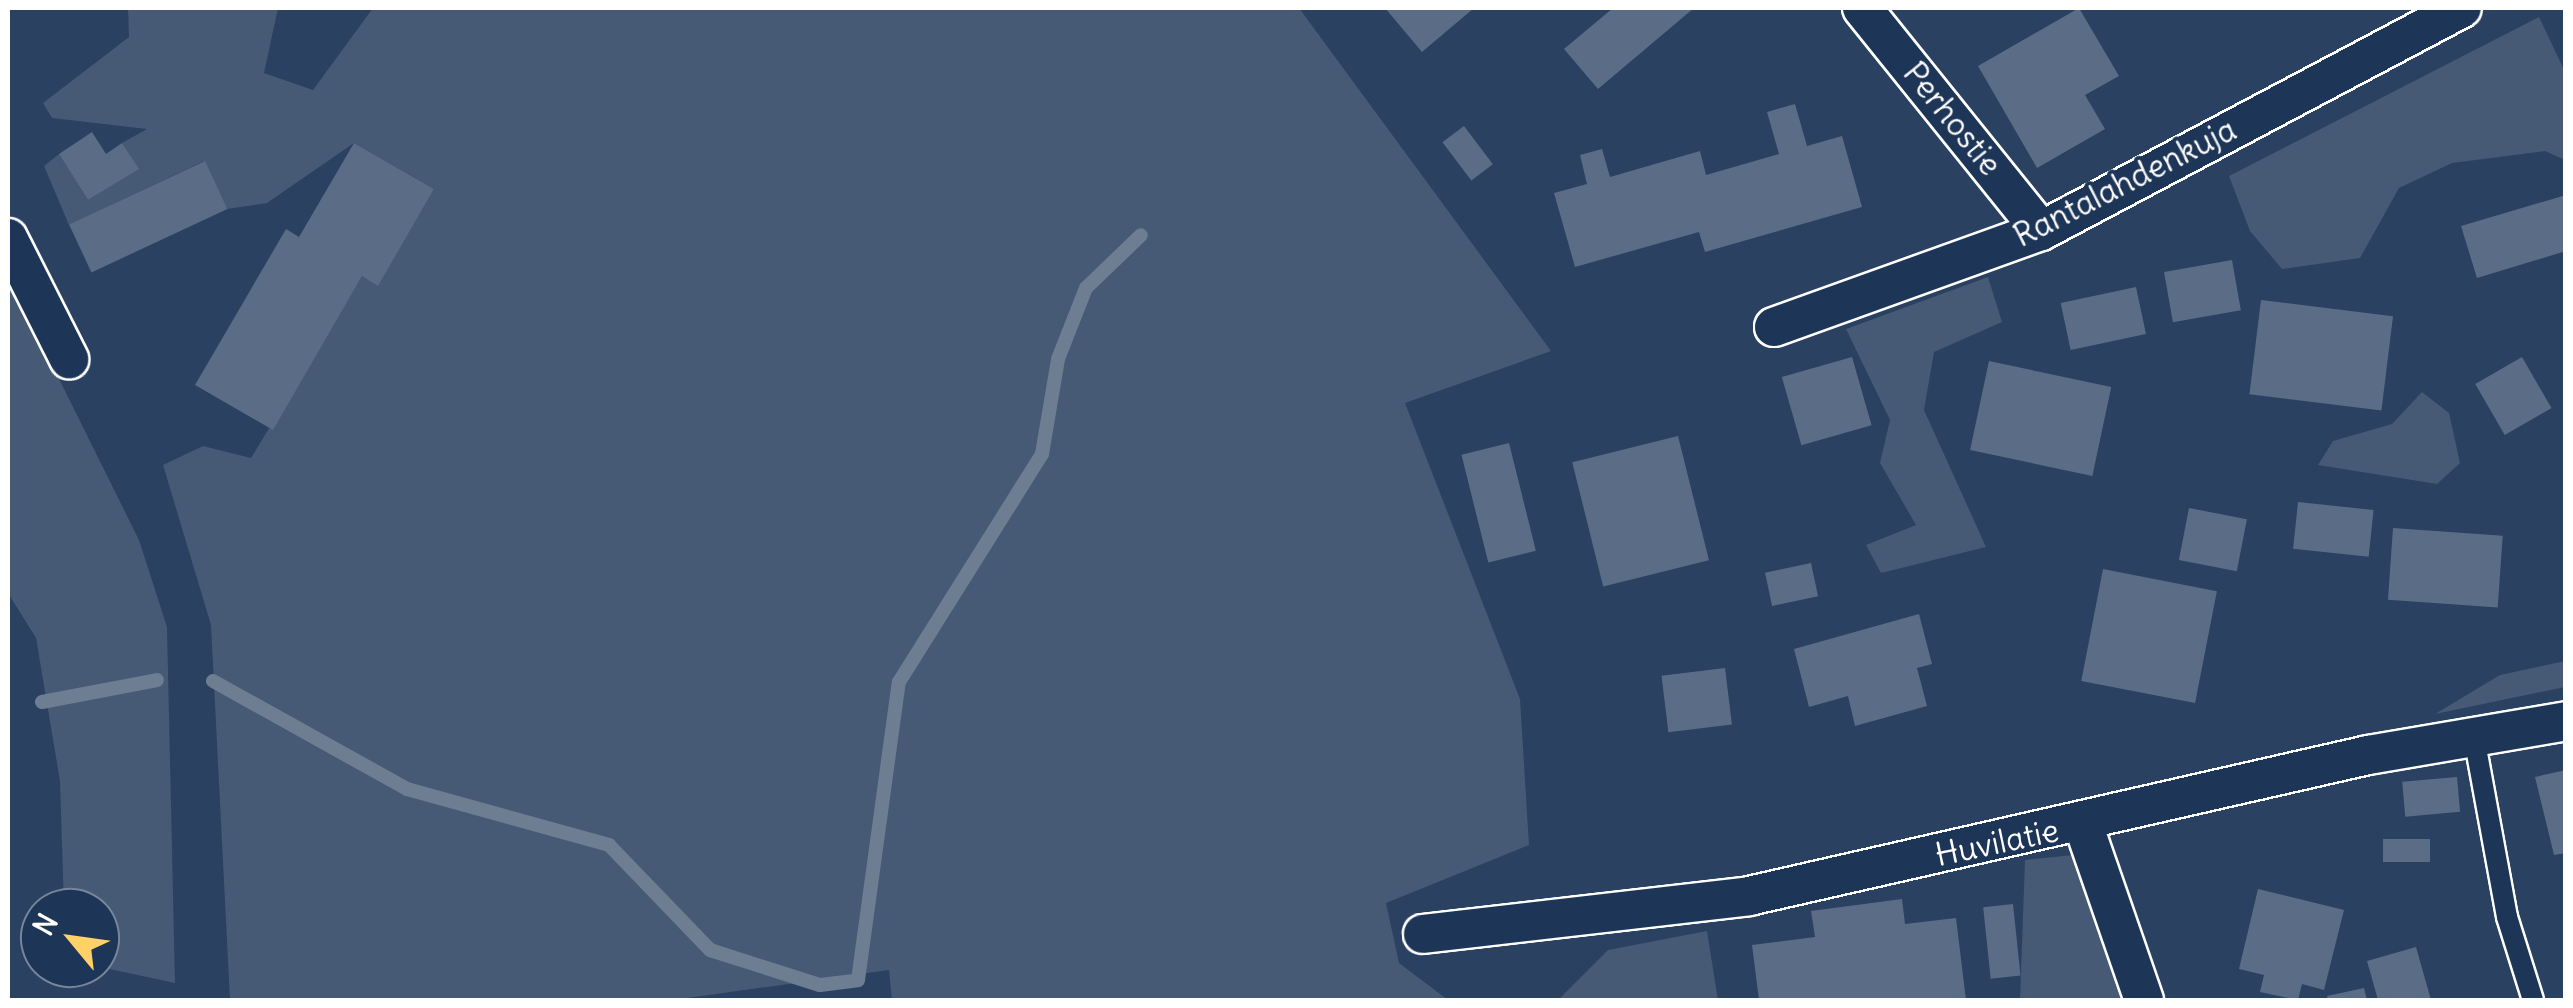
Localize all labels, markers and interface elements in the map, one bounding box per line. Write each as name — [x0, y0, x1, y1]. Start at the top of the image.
street label: Perhostie — [1895, 55, 2009, 183]
street label: Rantalahdenkuja — [2007, 110, 2243, 256]
street label: Huvilatie — [1932, 811, 2062, 875]
north arrow — [20, 888, 120, 988]
text: N — [25, 907, 66, 942]

